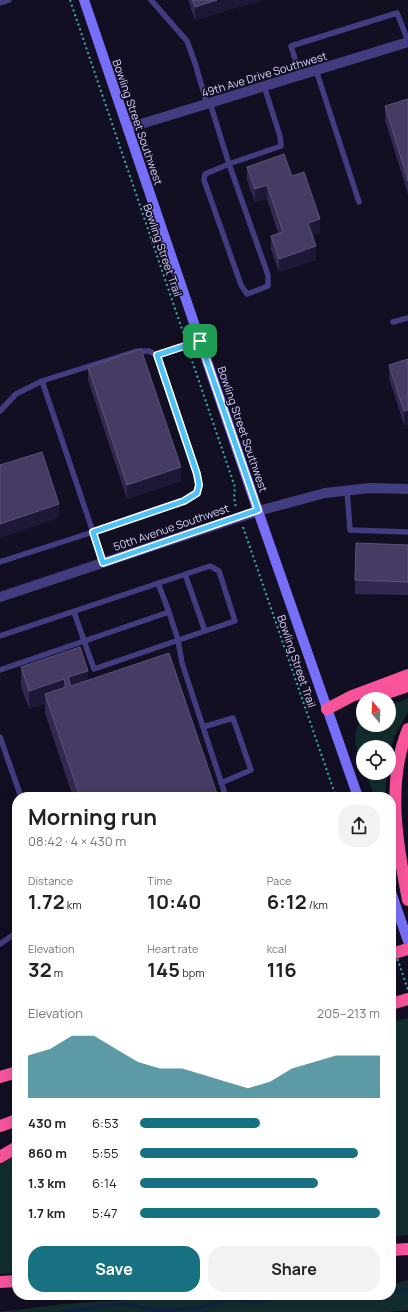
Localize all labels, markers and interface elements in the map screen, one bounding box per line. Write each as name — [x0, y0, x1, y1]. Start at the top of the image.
street label: 49th Ave Drive Southwest — [199, 48, 329, 100]
street label: Bowling Street Southwest — [109, 57, 167, 187]
street label: Bowling Street Trail — [140, 202, 186, 298]
pin — [183, 324, 217, 358]
icon: arrive — [189, 330, 211, 352]
street label: Bowling Street Southwest — [214, 364, 272, 494]
street label: 50th Avenue Southwest — [111, 500, 231, 554]
street label: Bowling Street Trail — [274, 613, 320, 709]
north arrow — [356, 692, 396, 732]
map controls — [356, 692, 396, 780]
button: locate — [356, 740, 396, 780]
text: Morning run — [28, 802, 157, 832]
button: share — [338, 805, 380, 847]
text: 08:42 · 4 × 430 m — [28, 832, 126, 850]
text: Distance — [28, 873, 73, 888]
text: Time — [147, 873, 172, 888]
text: Pace — [267, 873, 292, 888]
text: 1.72 — [28, 888, 65, 915]
text: 10:40 — [147, 888, 201, 915]
text: 6:12 — [267, 888, 307, 915]
text: km — [65, 897, 82, 912]
text: /km — [307, 897, 328, 912]
text: Elevation — [28, 941, 74, 956]
text: Heart rate — [147, 941, 198, 956]
text: kcal — [267, 941, 287, 956]
text: 32 — [28, 956, 52, 983]
text: 145 — [147, 956, 180, 983]
text: 116 — [267, 956, 297, 983]
text: m — [52, 965, 63, 980]
text: bpm — [180, 965, 205, 980]
text: Elevation — [28, 1004, 83, 1022]
text: 205–213 m — [317, 1004, 380, 1022]
text: 430 m — [28, 1114, 66, 1132]
text: 6:53 — [92, 1114, 119, 1132]
text: 860 m — [28, 1144, 67, 1162]
text: 5:55 — [92, 1144, 118, 1162]
text: 1.3 km — [28, 1174, 66, 1192]
text: 6:14 — [92, 1174, 117, 1192]
text: 1.7 km — [28, 1204, 65, 1222]
text: 5:47 — [92, 1204, 118, 1222]
button: Save — [28, 1246, 200, 1292]
button: Share — [208, 1246, 380, 1292]

